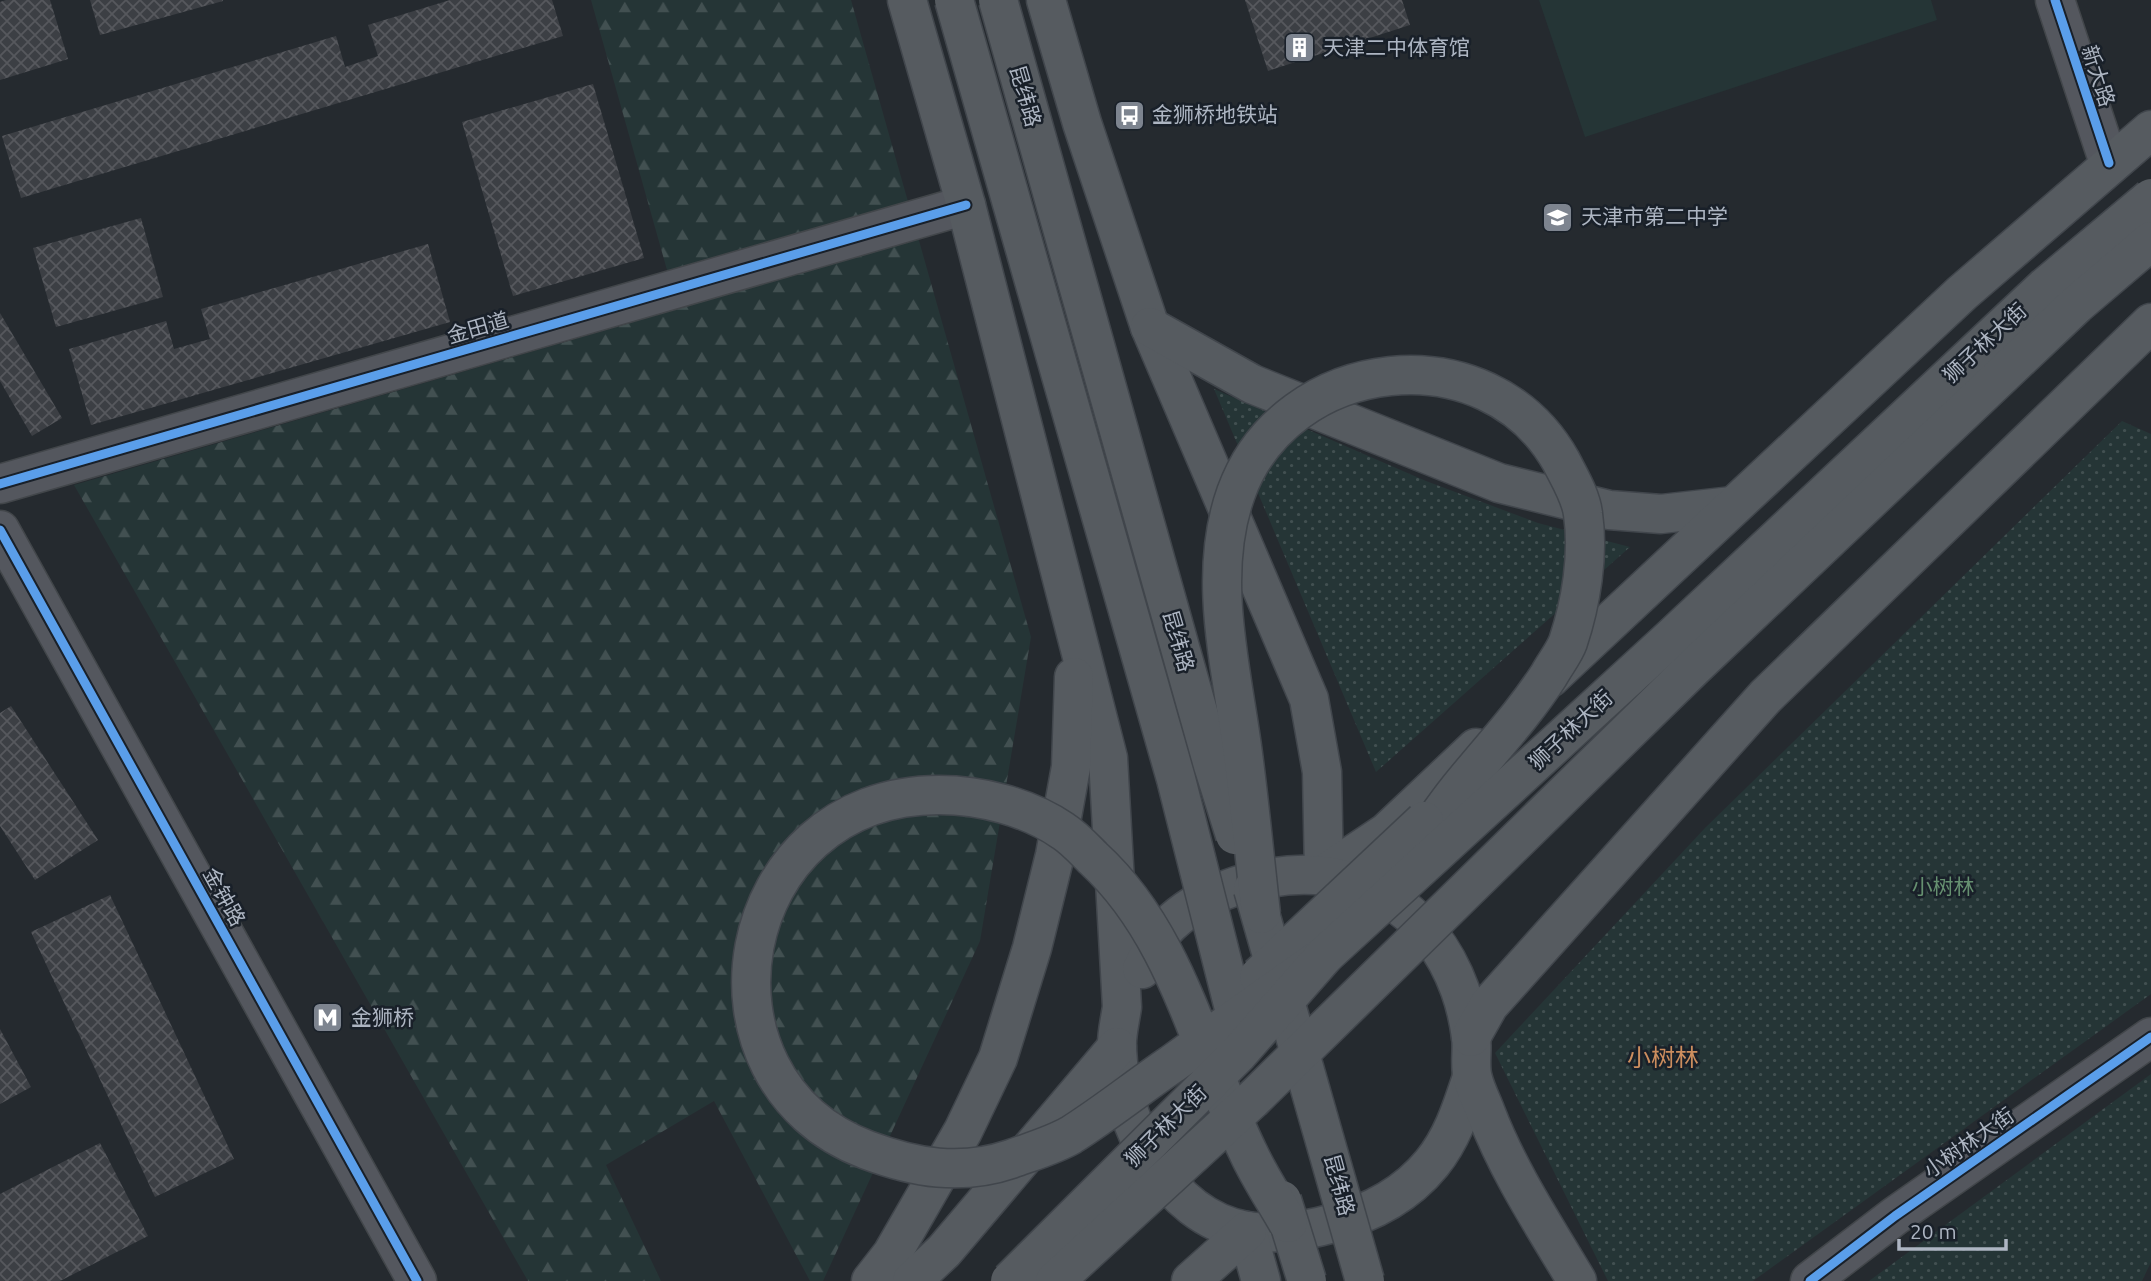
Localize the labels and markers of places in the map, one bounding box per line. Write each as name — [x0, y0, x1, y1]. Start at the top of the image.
building icon: 天津二中体育馆 — [1283, 31, 1317, 65]
place label: 天津二中体育馆 — [1323, 35, 1470, 59]
bus stop icon: 金狮桥地铁站 — [1112, 98, 1146, 132]
place label: 金狮桥地铁站 — [1152, 102, 1278, 126]
school or university icon: 天津市第二中学 — [1541, 200, 1575, 234]
place label: 天津市第二中学 — [1581, 204, 1728, 228]
metro station icon: 金狮桥 — [311, 1001, 345, 1035]
place label: 金狮桥 — [351, 1005, 414, 1029]

